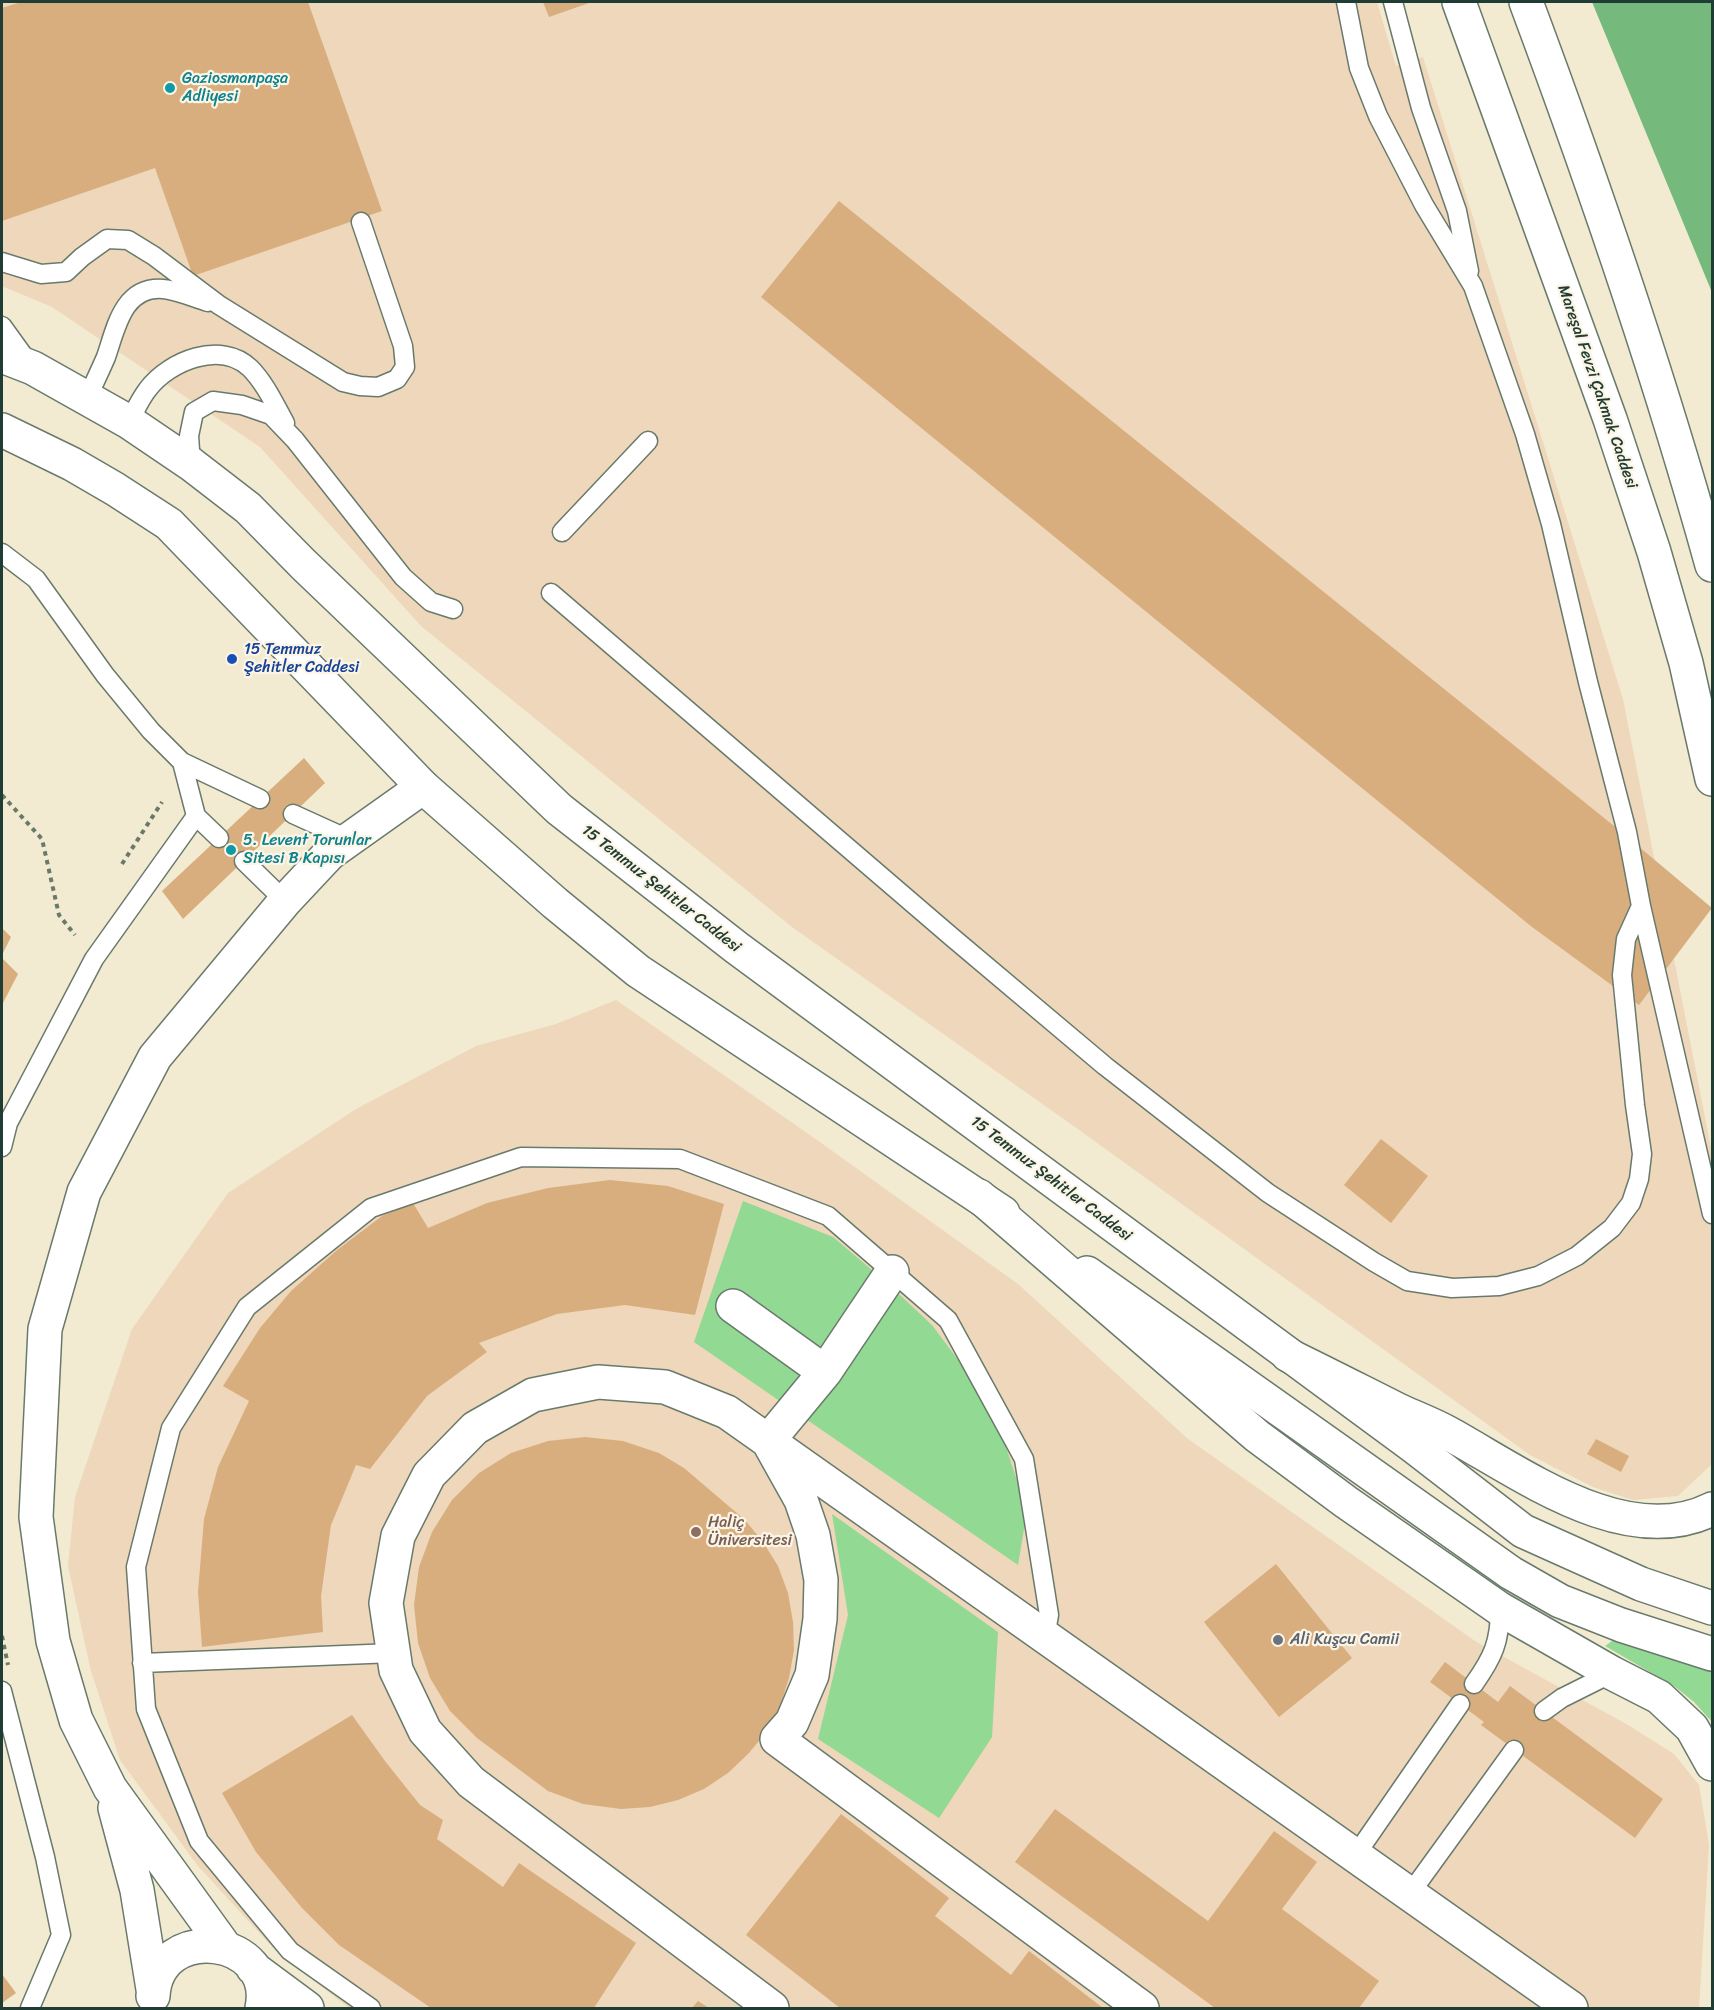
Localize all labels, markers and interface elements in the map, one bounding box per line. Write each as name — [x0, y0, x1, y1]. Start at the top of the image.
place label: Gaziosmanpaşa Adliyesi — [182, 69, 288, 107]
marker: Gaziosmanpaşa Adliyesi — [163, 81, 177, 95]
street label: Mareşal Fevzi Çakmak Caddesi — [1553, 283, 1641, 491]
place label: 15 Temmuz Şehitler Caddesi — [244, 640, 359, 678]
marker: 15 Temmuz Şehitler Caddesi — [225, 652, 239, 666]
street label: 15 Temmuz Şehitler Caddesi — [578, 821, 744, 957]
place label: 5. Levent Torunlar Sitesi B Kapısı — [243, 831, 371, 869]
marker: 5. Levent Torunlar Sitesi B Kapısı — [224, 843, 238, 857]
street label: 15 Temmuz Şehitler Caddesi — [967, 1112, 1135, 1246]
place label: Haliç Üniversitesi — [708, 1513, 792, 1551]
marker: Haliç Üniversitesi — [689, 1525, 703, 1539]
place label: Ali Kuşcu Camii — [1290, 1630, 1399, 1650]
marker: Ali Kuşcu Camii — [1271, 1633, 1285, 1647]

